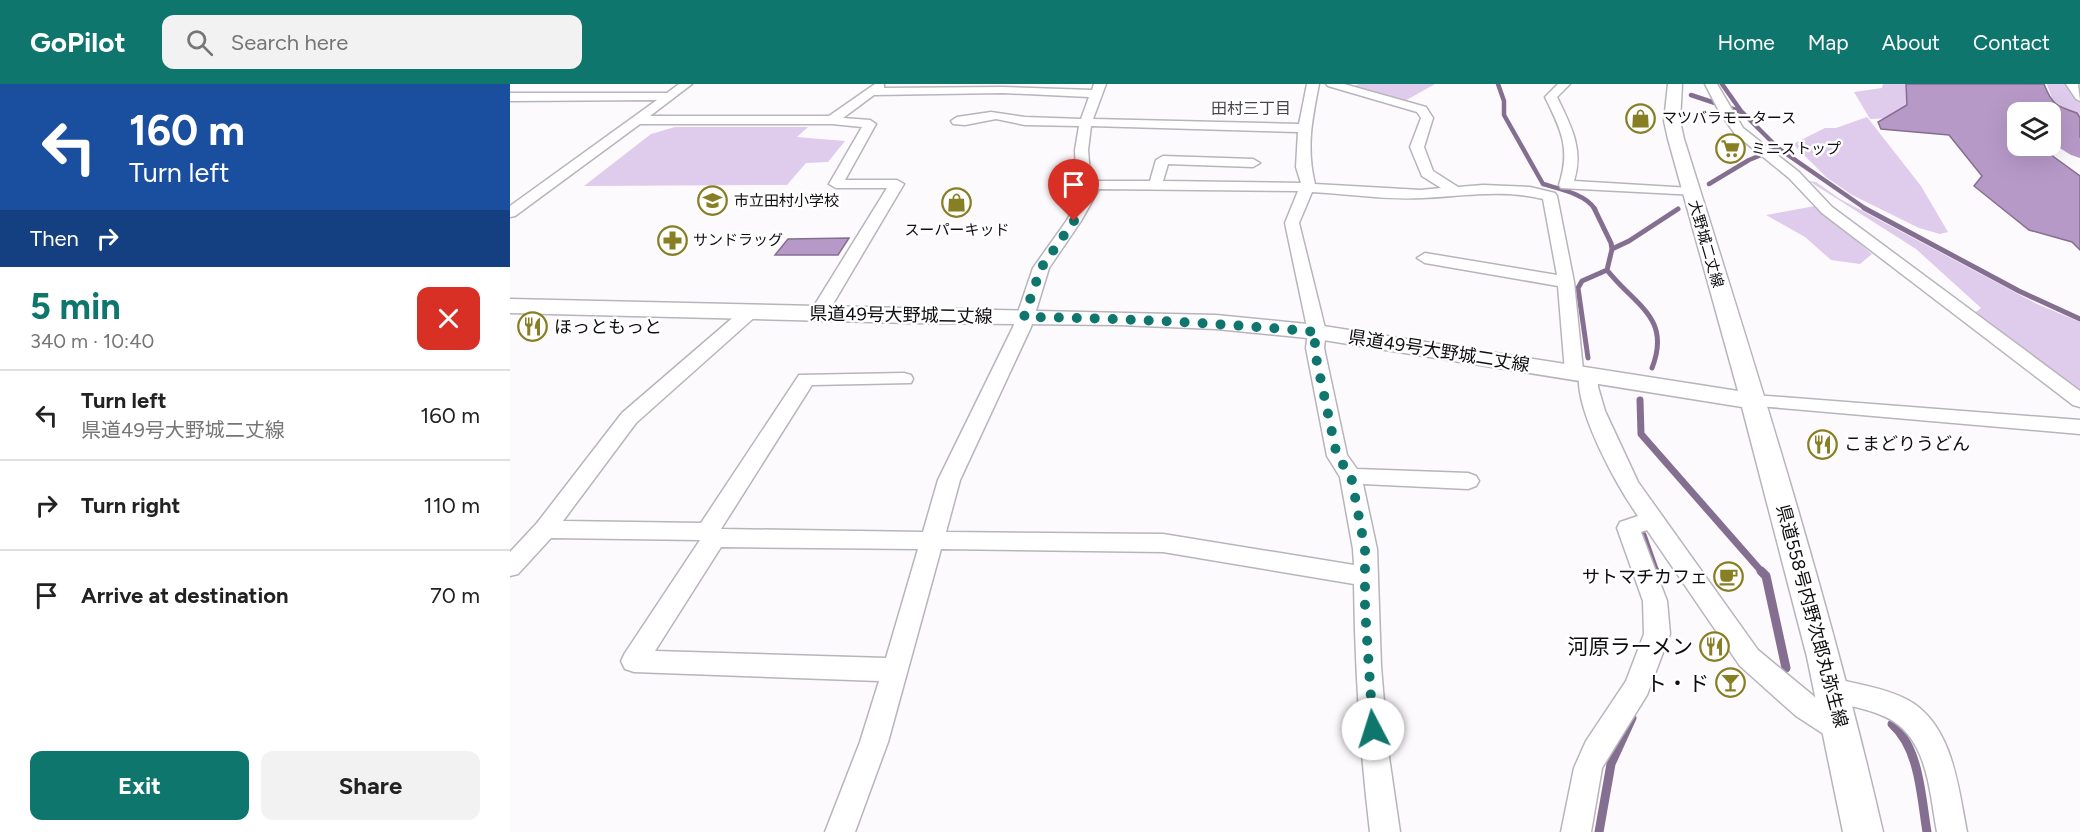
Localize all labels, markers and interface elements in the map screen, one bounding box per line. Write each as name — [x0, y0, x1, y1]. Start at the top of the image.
search box — [162, 15, 582, 69]
text: GoPilot — [30, 25, 126, 59]
icon: search — [183, 26, 216, 59]
text: Search here — [231, 29, 348, 56]
text: Home — [1718, 30, 1775, 55]
text: Map — [1808, 30, 1849, 55]
text: About — [1882, 30, 1940, 55]
text: Contact — [1973, 30, 2050, 55]
district label: 田村三丁目 — [1211, 99, 1291, 118]
shop icon: マツバラモータース — [1625, 102, 1657, 134]
map controls — [2007, 102, 2061, 156]
button: layers — [2007, 102, 2061, 156]
text: 160 m — [129, 105, 245, 156]
icon: left — [30, 108, 108, 186]
place label: マツバラモータース — [1662, 109, 1796, 127]
supermarket icon: ミニストップ — [1714, 133, 1746, 165]
place label: ミニストップ — [1751, 140, 1841, 158]
text: Turn left — [129, 156, 229, 189]
pin — [1048, 159, 1099, 221]
icon: arrive — [1057, 168, 1090, 201]
school or university icon: 市立田村小学校 — [697, 185, 729, 217]
shop icon: スーパーキッド — [941, 187, 973, 219]
place label: 市立田村小学校 — [734, 192, 839, 210]
street label: 大野城二丈線 — [1685, 198, 1727, 290]
place label: スーパーキッド — [905, 221, 1009, 239]
icon: right — [91, 222, 124, 255]
pharmacy icon: サンドラッグ — [656, 224, 688, 256]
text: Then — [30, 225, 79, 252]
place label: サンドラッグ — [693, 231, 783, 249]
text: 5 min — [30, 285, 121, 328]
button: close — [417, 287, 480, 350]
street label: 県道49号大野城二丈線 — [809, 302, 993, 328]
restaurant icon: ほっともっと — [517, 311, 549, 343]
place label: ほっともっと — [554, 316, 662, 338]
street label: 県道49号大野城二丈線 — [1347, 326, 1531, 376]
text: 340 m · 10:40 — [30, 329, 154, 353]
text: Turn left — [81, 387, 167, 414]
icon: left — [30, 399, 63, 432]
text: 160 m — [420, 402, 480, 429]
text: 県道49号大野城二丈線 — [81, 418, 285, 442]
restaurant icon: こまどりうどん — [1807, 428, 1839, 460]
place label: こまどりうどん — [1844, 433, 1970, 455]
icon: right — [30, 489, 63, 522]
text: Turn right — [81, 492, 180, 519]
text: 110 m — [424, 492, 480, 519]
street label: 県道558号内野次郎丸弥生線 — [1772, 502, 1852, 730]
cafe icon: サトマチカフェ — [1713, 561, 1745, 593]
place label: サトマチカフェ — [1582, 566, 1708, 588]
icon: arrive — [30, 579, 63, 612]
text: Arrive at destination — [81, 582, 289, 609]
text: 70 m — [430, 582, 480, 609]
restaurant icon: 河原ラーメン — [1698, 630, 1730, 662]
place label: 河原ラーメン — [1568, 634, 1693, 659]
bar icon: ト・ド — [1714, 667, 1746, 699]
place label: ト・ド — [1646, 671, 1709, 696]
position arrow — [1341, 697, 1405, 761]
button: Exit — [30, 751, 249, 820]
button: Share — [261, 751, 480, 820]

